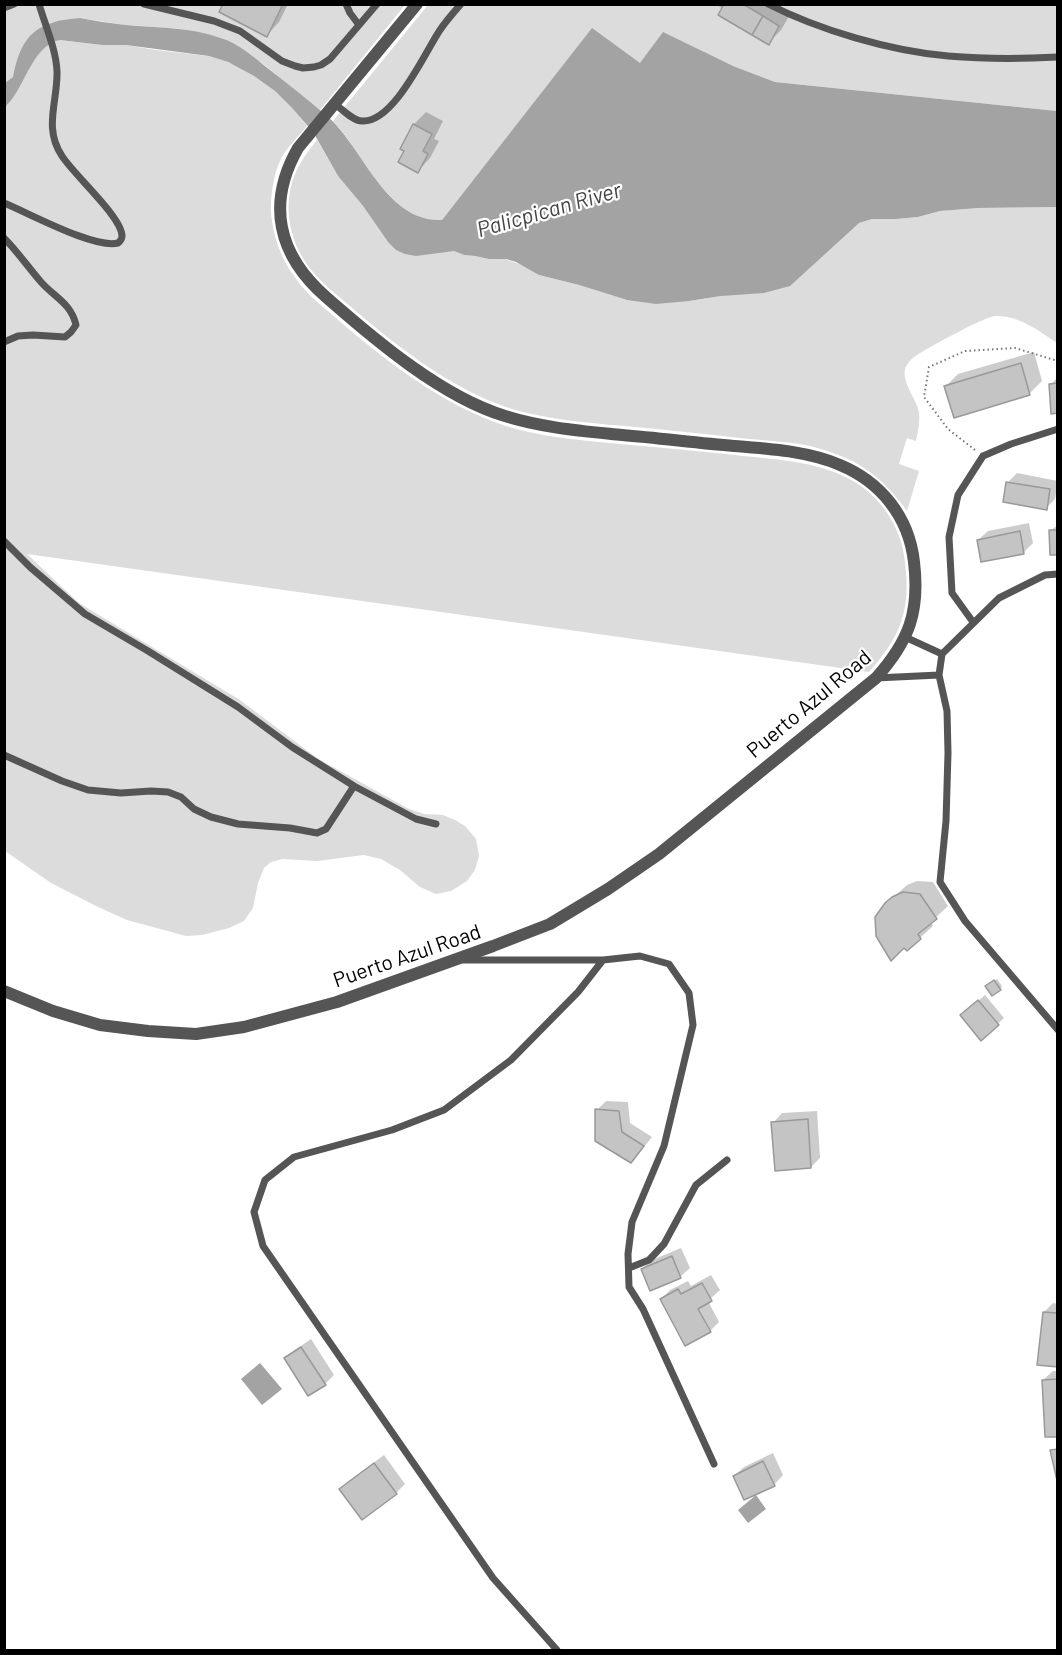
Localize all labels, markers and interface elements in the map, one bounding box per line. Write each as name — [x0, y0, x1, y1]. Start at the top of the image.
water label: Palicpican River — [474, 177, 624, 243]
street label: Puerto Azul Road — [742, 645, 876, 763]
street label: Puerto Azul Road — [330, 919, 484, 993]

